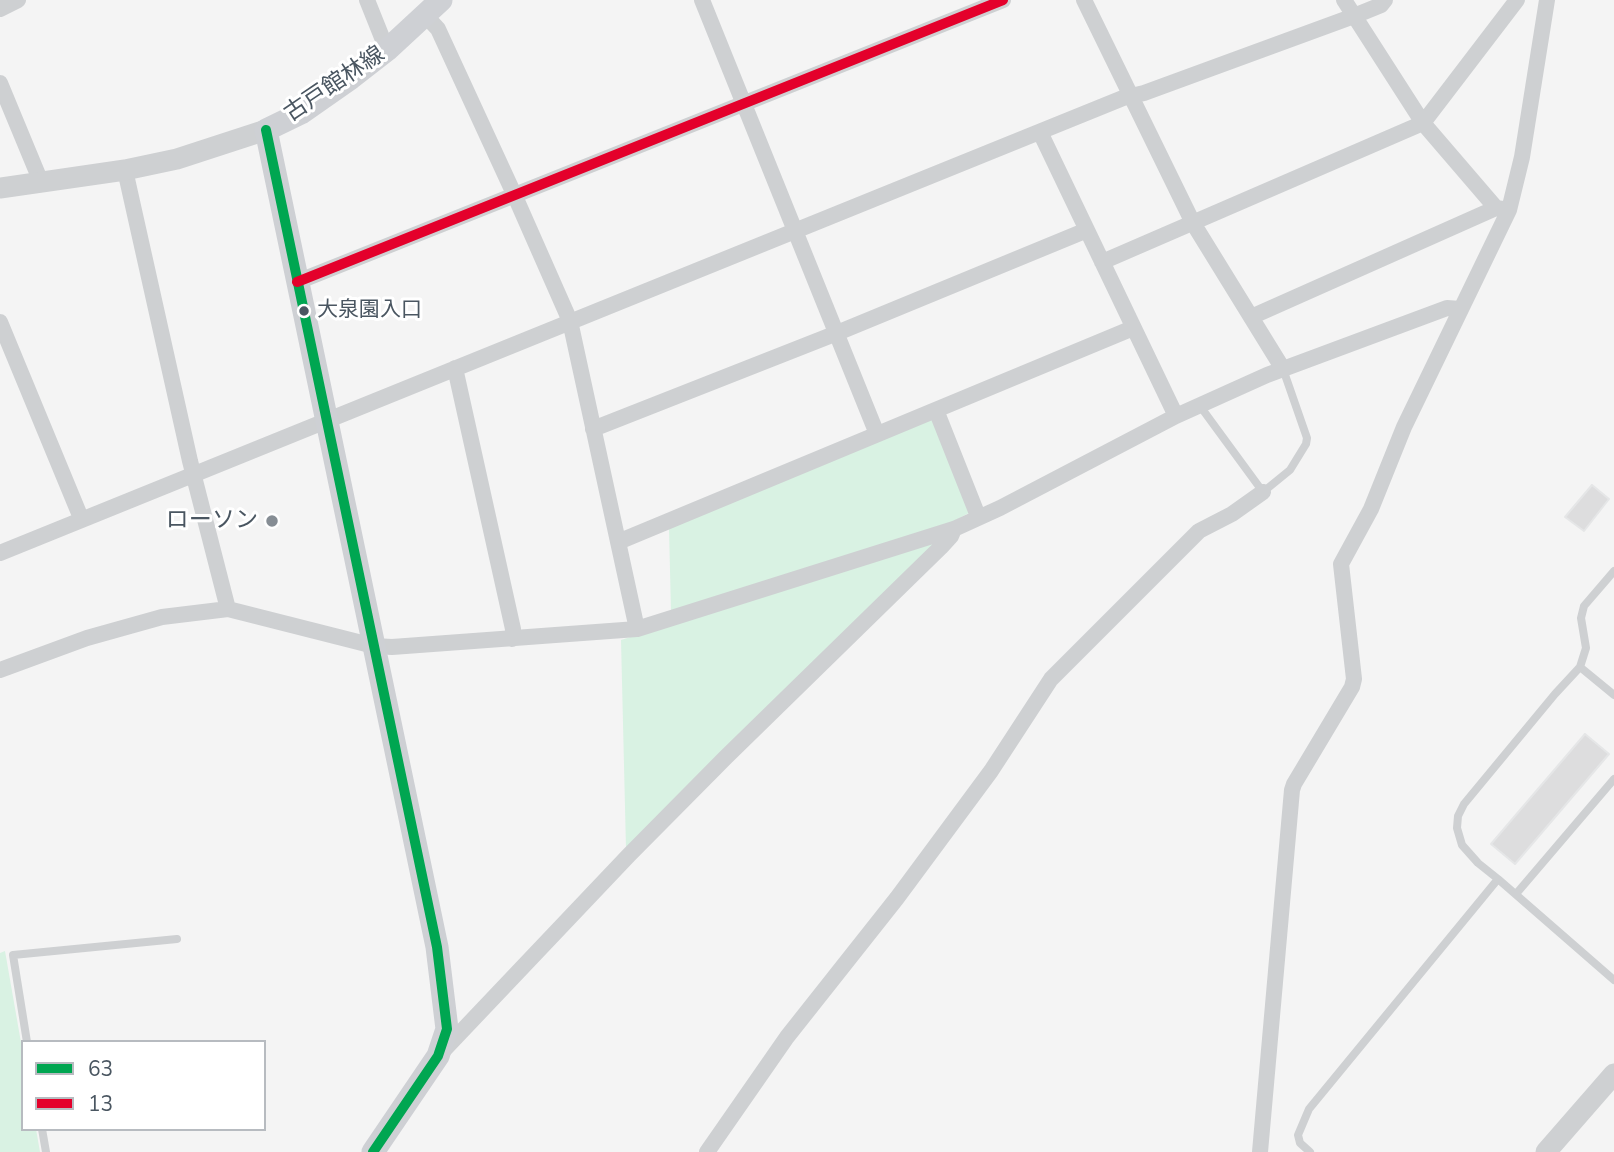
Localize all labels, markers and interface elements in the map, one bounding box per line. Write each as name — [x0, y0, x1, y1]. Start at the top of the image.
street label: 古戸館林線 — [280, 41, 390, 129]
place label: 大泉園入口 — [317, 298, 422, 324]
marker: 大泉園入口 — [297, 304, 311, 318]
place label: ローソン — [166, 507, 258, 535]
marker: ローソン — [264, 513, 280, 529]
legend — [21, 1040, 266, 1131]
text: 63 — [88, 1055, 113, 1083]
text: 13 — [88, 1090, 113, 1118]

